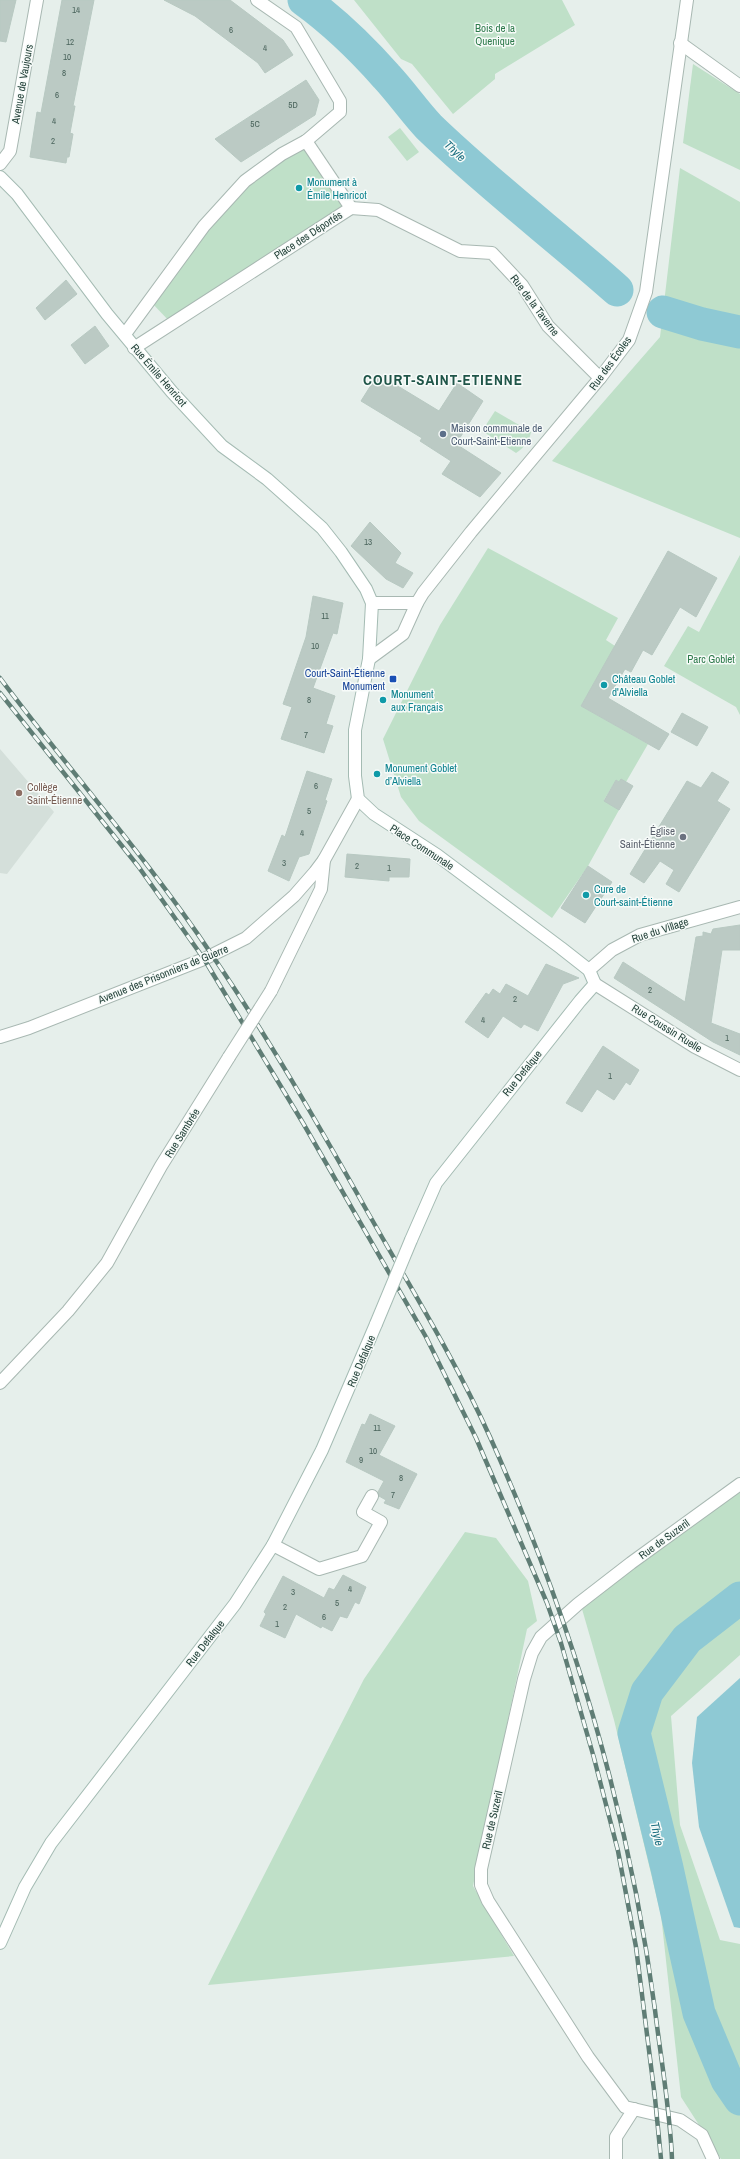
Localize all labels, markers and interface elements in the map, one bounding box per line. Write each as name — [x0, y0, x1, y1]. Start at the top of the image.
house number: 14 — [72, 4, 80, 16]
park label: Bois de la Quenique — [475, 21, 515, 48]
house number: 6 — [229, 24, 233, 36]
house number: 12 — [66, 36, 74, 48]
house number: 4 — [263, 42, 267, 54]
street label: Avenue de Vaujours — [8, 43, 36, 126]
house number: 10 — [63, 51, 71, 63]
house number: 8 — [62, 67, 66, 79]
house number: 6 — [55, 89, 59, 101]
house number: 5D — [288, 99, 298, 111]
house number: 4 — [52, 115, 56, 127]
house number: 5C — [250, 118, 260, 130]
house number: 2 — [51, 135, 55, 147]
water label: Thyle — [441, 137, 470, 165]
place label: Monument à Émile Henricot — [307, 175, 367, 202]
marker: Monument à Émile Henricot — [294, 183, 304, 193]
street label: Place des Déportés — [271, 207, 345, 262]
street label: Rue de la Taverne — [507, 272, 563, 338]
street label: Rue des Écoles — [586, 333, 635, 393]
street label: Rue Émile Henricot — [128, 341, 190, 410]
district label: COURT-SAINT-ETIENNE — [363, 369, 523, 390]
place label: Maison communale de Court-Saint-Etienne — [451, 421, 542, 448]
marker: Maison communale de Court-Saint-Etienne — [438, 429, 448, 439]
house number: 13 — [364, 536, 372, 548]
house number: 11 — [321, 610, 329, 622]
house number: 10 — [311, 640, 319, 652]
park label: Parc Goblet — [687, 652, 735, 666]
place label: Court-Saint-Étienne Monument — [305, 666, 385, 693]
place label: Château Goblet d'Alviella — [612, 672, 676, 699]
marker: Court-Saint-Étienne Monument — [388, 674, 398, 684]
marker: Château Goblet d'Alviella — [599, 680, 609, 690]
place label: Monument aux Français — [391, 687, 444, 714]
house number: 8 — [307, 694, 311, 706]
marker: Monument aux Français — [378, 695, 388, 705]
house number: 7 — [304, 729, 308, 741]
place label: Monument Goblet d’Alviella — [385, 761, 457, 788]
marker: Monument Goblet d’Alviella — [372, 769, 382, 779]
place label: Collège Saint-Étienne — [27, 780, 82, 807]
house number: 6 — [314, 780, 318, 792]
marker: Collège Saint-Étienne — [14, 788, 24, 798]
house number: 5 — [307, 805, 311, 817]
street label: Place Communale — [387, 821, 457, 873]
place label: Église Saint-Étienne — [620, 824, 675, 851]
house number: 4 — [300, 827, 304, 839]
marker: Église Saint-Étienne — [678, 832, 688, 842]
house number: 3 — [282, 857, 286, 869]
house number: 2 — [355, 860, 359, 872]
house number: 1 — [387, 862, 391, 874]
place label: Cure de Court-saint-Étienne — [594, 882, 673, 909]
marker: Cure de Court-saint-Étienne — [581, 890, 591, 900]
street label: Rue du Village — [630, 914, 690, 946]
street label: Avenue des Prisonniers de Guerre — [95, 941, 230, 1007]
house number: 2 — [648, 984, 652, 996]
house number: 2 — [513, 993, 517, 1005]
street label: Rue Coussin Ruelle — [629, 1001, 705, 1055]
house number: 4 — [481, 1014, 485, 1026]
house number: 1 — [725, 1032, 729, 1044]
street label: Rue Defalque — [499, 1047, 545, 1099]
house number: 1 — [608, 1070, 612, 1082]
street label: Rue Sambrée — [161, 1106, 203, 1160]
street label: Rue Defalque — [344, 1333, 378, 1389]
house number: 11 — [373, 1422, 381, 1434]
house number: 10 — [369, 1445, 377, 1457]
house number: 9 — [359, 1454, 363, 1466]
house number: 8 — [399, 1472, 403, 1484]
house number: 7 — [391, 1489, 395, 1501]
street label: Rue de Suzeril — [636, 1516, 692, 1562]
house number: 4 — [348, 1583, 352, 1595]
house number: 3 — [291, 1586, 295, 1598]
house number: 5 — [335, 1597, 339, 1609]
house number: 2 — [283, 1601, 287, 1613]
house number: 6 — [322, 1611, 326, 1623]
street label: Rue Defalque — [183, 1617, 227, 1669]
house number: 1 — [275, 1618, 279, 1630]
street label: Rue de Suzeril — [478, 1789, 506, 1851]
water label: Thyle — [646, 1820, 668, 1848]

